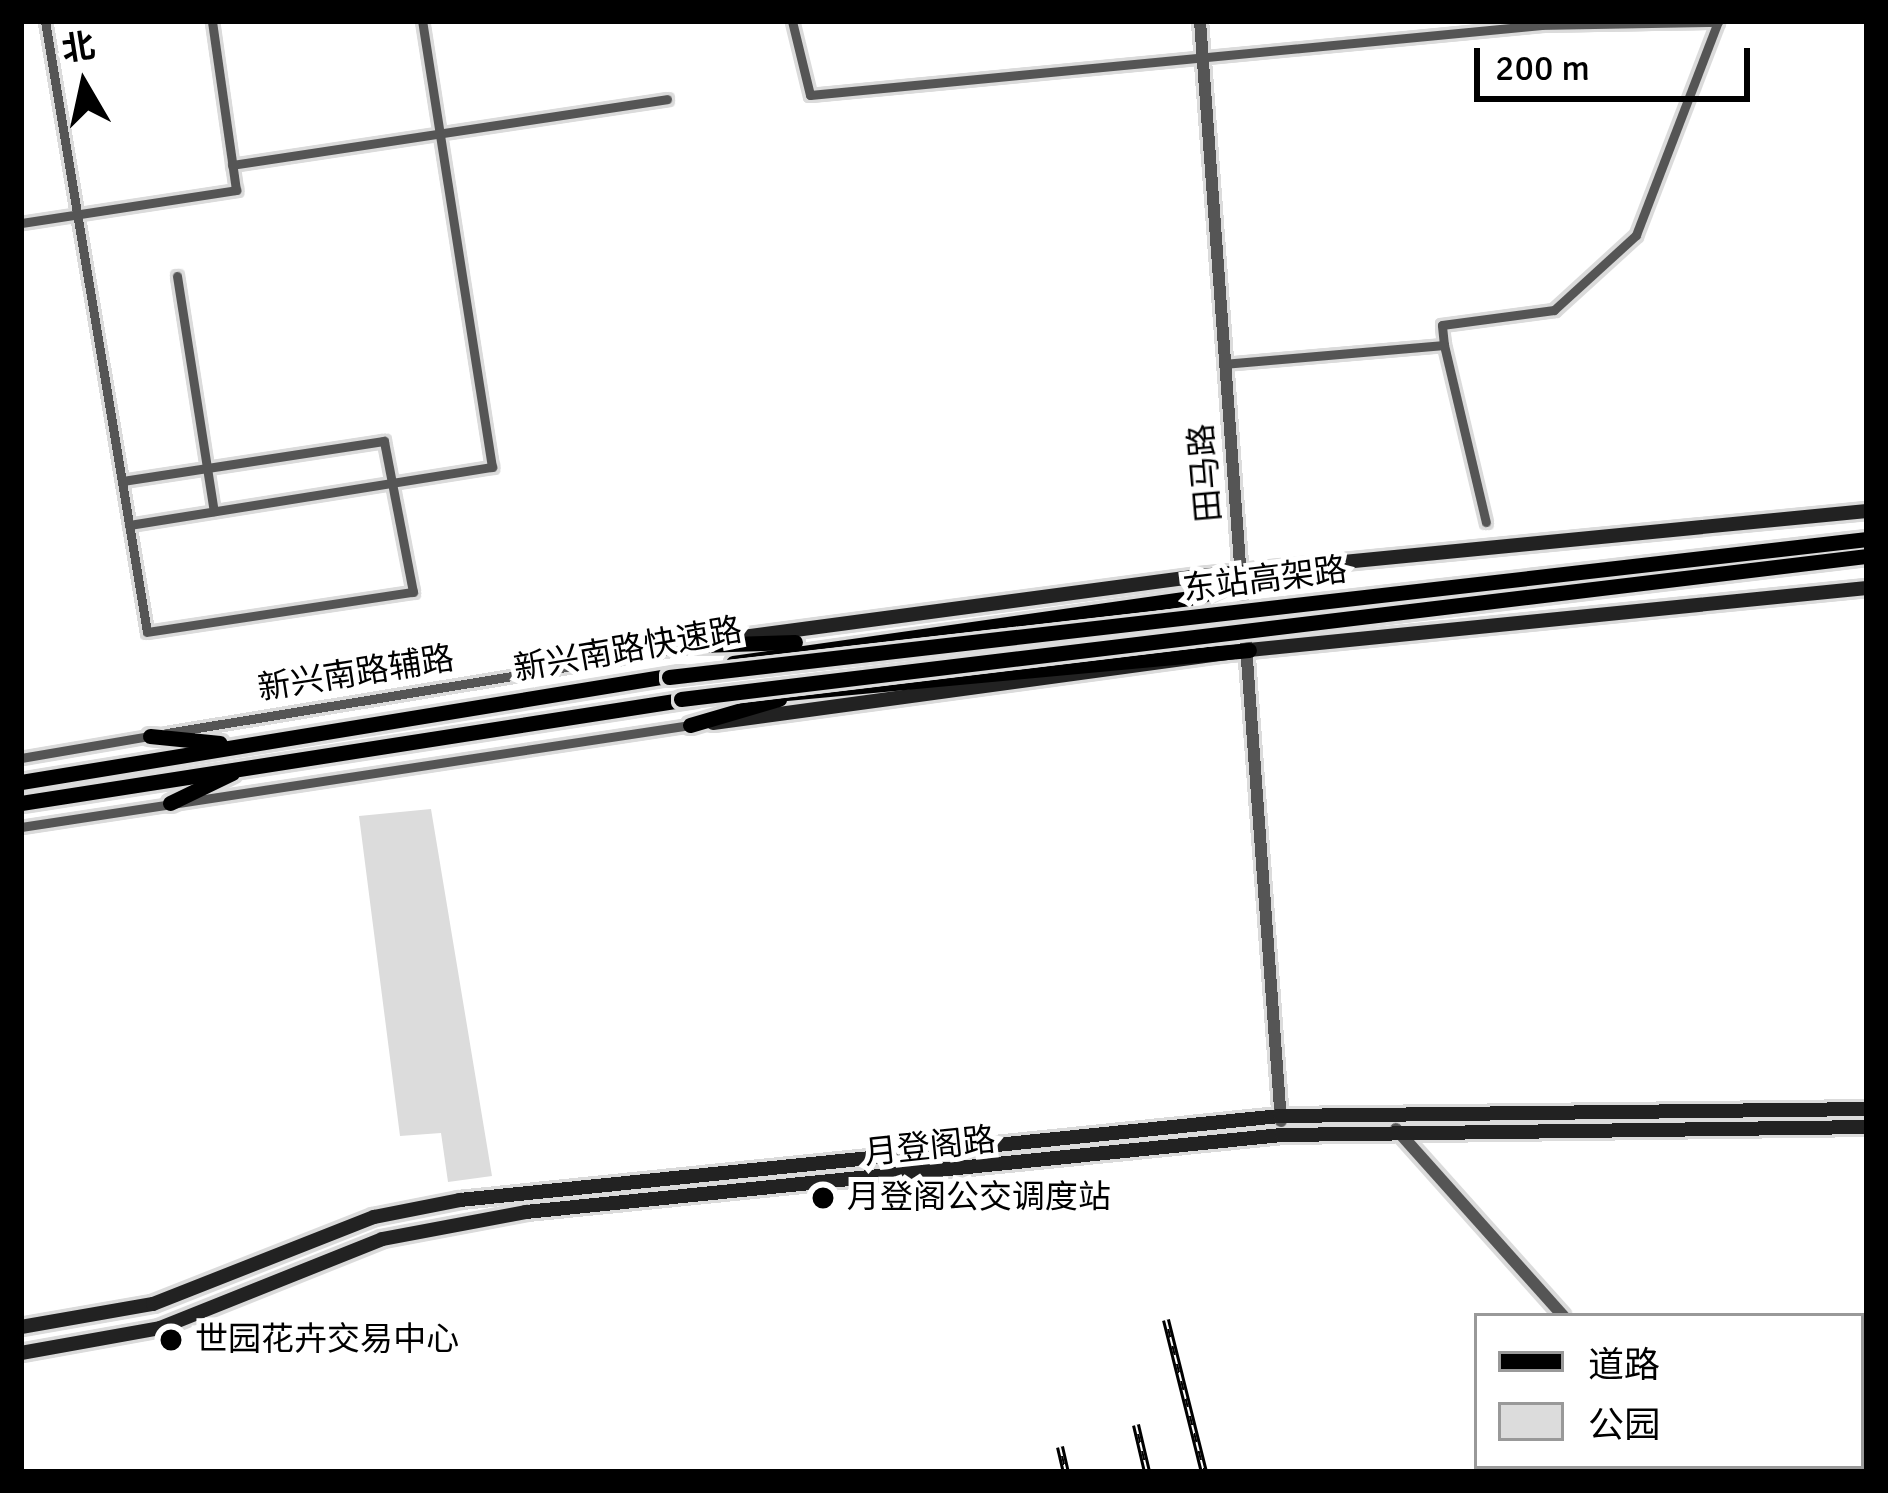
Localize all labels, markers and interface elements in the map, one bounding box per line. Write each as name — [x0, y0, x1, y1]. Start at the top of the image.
north arrow — [24, 24, 144, 144]
scale bar — [1480, 24, 1756, 98]
text: 北 — [59, 25, 98, 71]
text: 200 m — [1495, 46, 1590, 91]
street label: 田马路 — [1182, 422, 1230, 524]
street label: 东站高架路 — [1181, 550, 1349, 610]
street label: 新兴南路快速路 — [511, 610, 745, 690]
street label: 新兴南路辅路 — [255, 639, 457, 709]
street label: 月登阁路 — [862, 1120, 998, 1174]
place label: 月登阁公交调度站 — [847, 1178, 1111, 1218]
marker: 月登阁公交调度站 — [810, 1185, 836, 1211]
legend — [1474, 1313, 1864, 1469]
place label: 世园花卉交易中心 — [195, 1320, 459, 1360]
marker: 世园花卉交易中心 — [158, 1327, 184, 1353]
text: 道路 — [1588, 1343, 1660, 1388]
text: 公园 — [1588, 1403, 1660, 1448]

